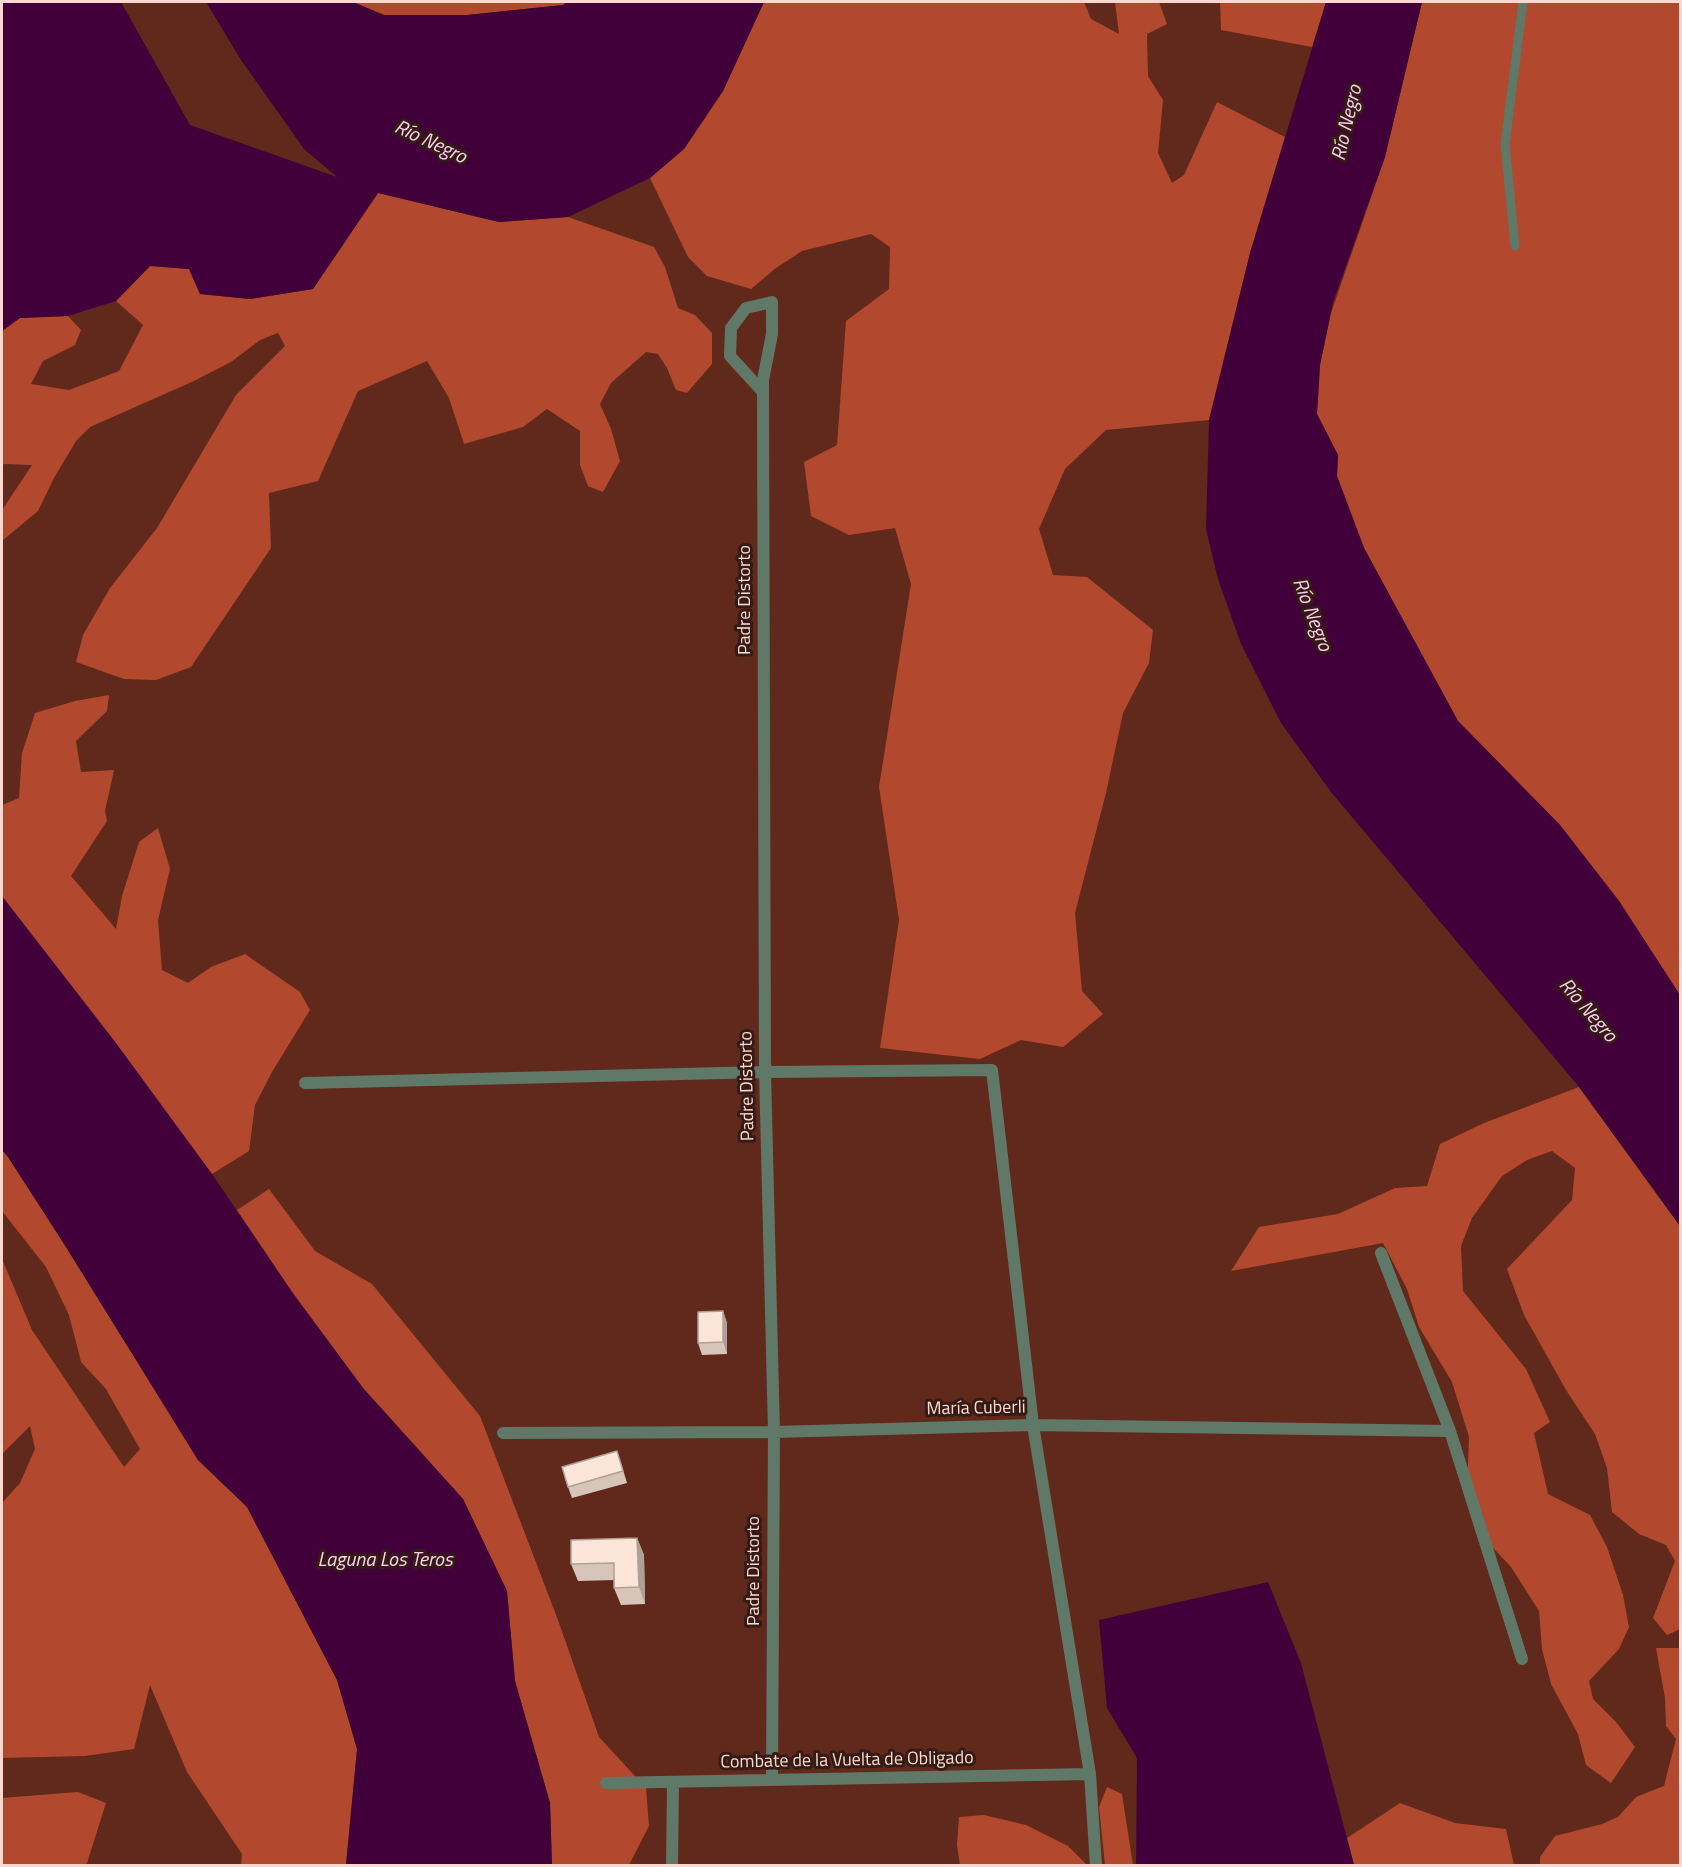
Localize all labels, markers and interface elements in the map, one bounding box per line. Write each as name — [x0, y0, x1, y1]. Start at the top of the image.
water label: Río Negro — [1328, 83, 1368, 163]
water label: Río Negro — [390, 116, 470, 170]
street label: Padre Distorto — [735, 545, 757, 655]
water label: Río Negro — [1286, 575, 1336, 655]
water label: Río Negro — [1553, 974, 1621, 1048]
street label: Padre Distorto — [736, 1031, 760, 1141]
street label: María Cuberli — [926, 1397, 1026, 1421]
street label: Padre Distorto — [744, 1516, 766, 1626]
water label: Laguna Los Teros — [318, 1549, 452, 1573]
street label: Combate de la Vuelta de Obligado — [720, 1748, 974, 1774]

